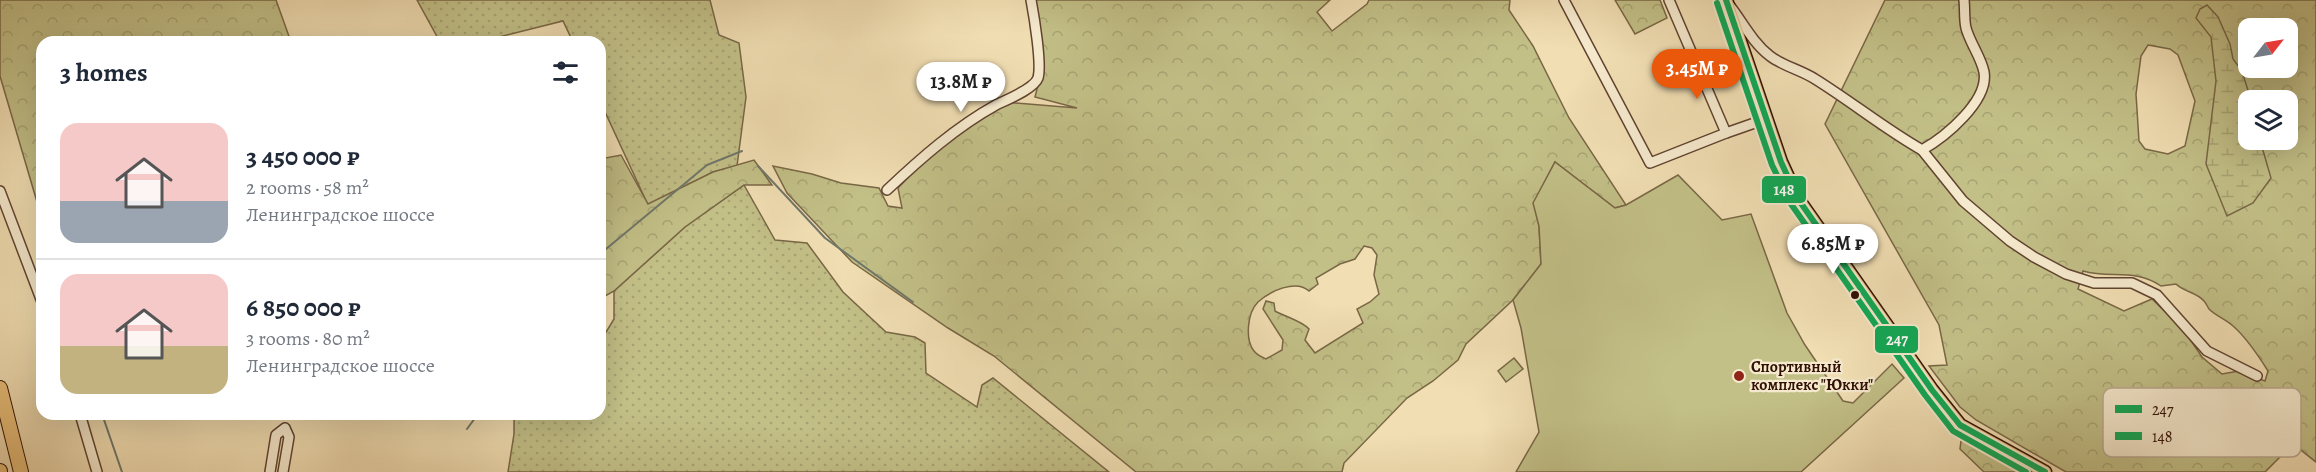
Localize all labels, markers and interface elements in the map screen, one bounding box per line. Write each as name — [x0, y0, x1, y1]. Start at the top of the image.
north arrow — [2238, 18, 2298, 78]
map controls — [2238, 18, 2298, 150]
pin: 3.45M ₽ — [1642, 49, 1752, 100]
text: 3 homes — [60, 55, 148, 90]
text: 3.45M ₽ — [1666, 55, 1728, 82]
icon: filters — [549, 56, 582, 89]
pin: 13.8M ₽ — [906, 62, 1016, 113]
text: 13.8M ₽ — [930, 68, 992, 95]
button: layers — [2238, 90, 2298, 150]
text: 3 450 000 ₽ — [246, 139, 360, 174]
icon: home — [108, 147, 180, 219]
text: 2 rooms · 58 m² — [246, 174, 369, 201]
line badge: 148 — [1761, 175, 1807, 204]
text: 148 — [1774, 179, 1795, 201]
text: Ленинградское шоссе — [246, 201, 435, 228]
pin: 6.85M ₽ — [1778, 224, 1888, 275]
text: 6.85M ₽ — [1801, 230, 1865, 257]
unlabelled marker — [1849, 289, 1861, 301]
text: 6 850 000 ₽ — [246, 290, 361, 325]
icon: home — [108, 298, 180, 370]
text: 3 rooms · 80 m² — [246, 325, 370, 352]
line badge: 247 — [1874, 325, 1919, 354]
text: 247 — [1886, 329, 1908, 351]
text: Ленинградское шоссе — [246, 352, 435, 379]
place label: Спортивный комплекс "Юкки" — [1751, 356, 1873, 396]
marker: Спортивный комплекс "Юкки" — [1732, 369, 1746, 383]
legend — [2103, 388, 2301, 457]
text: 247 — [2152, 399, 2174, 421]
text: 148 — [2152, 426, 2172, 448]

